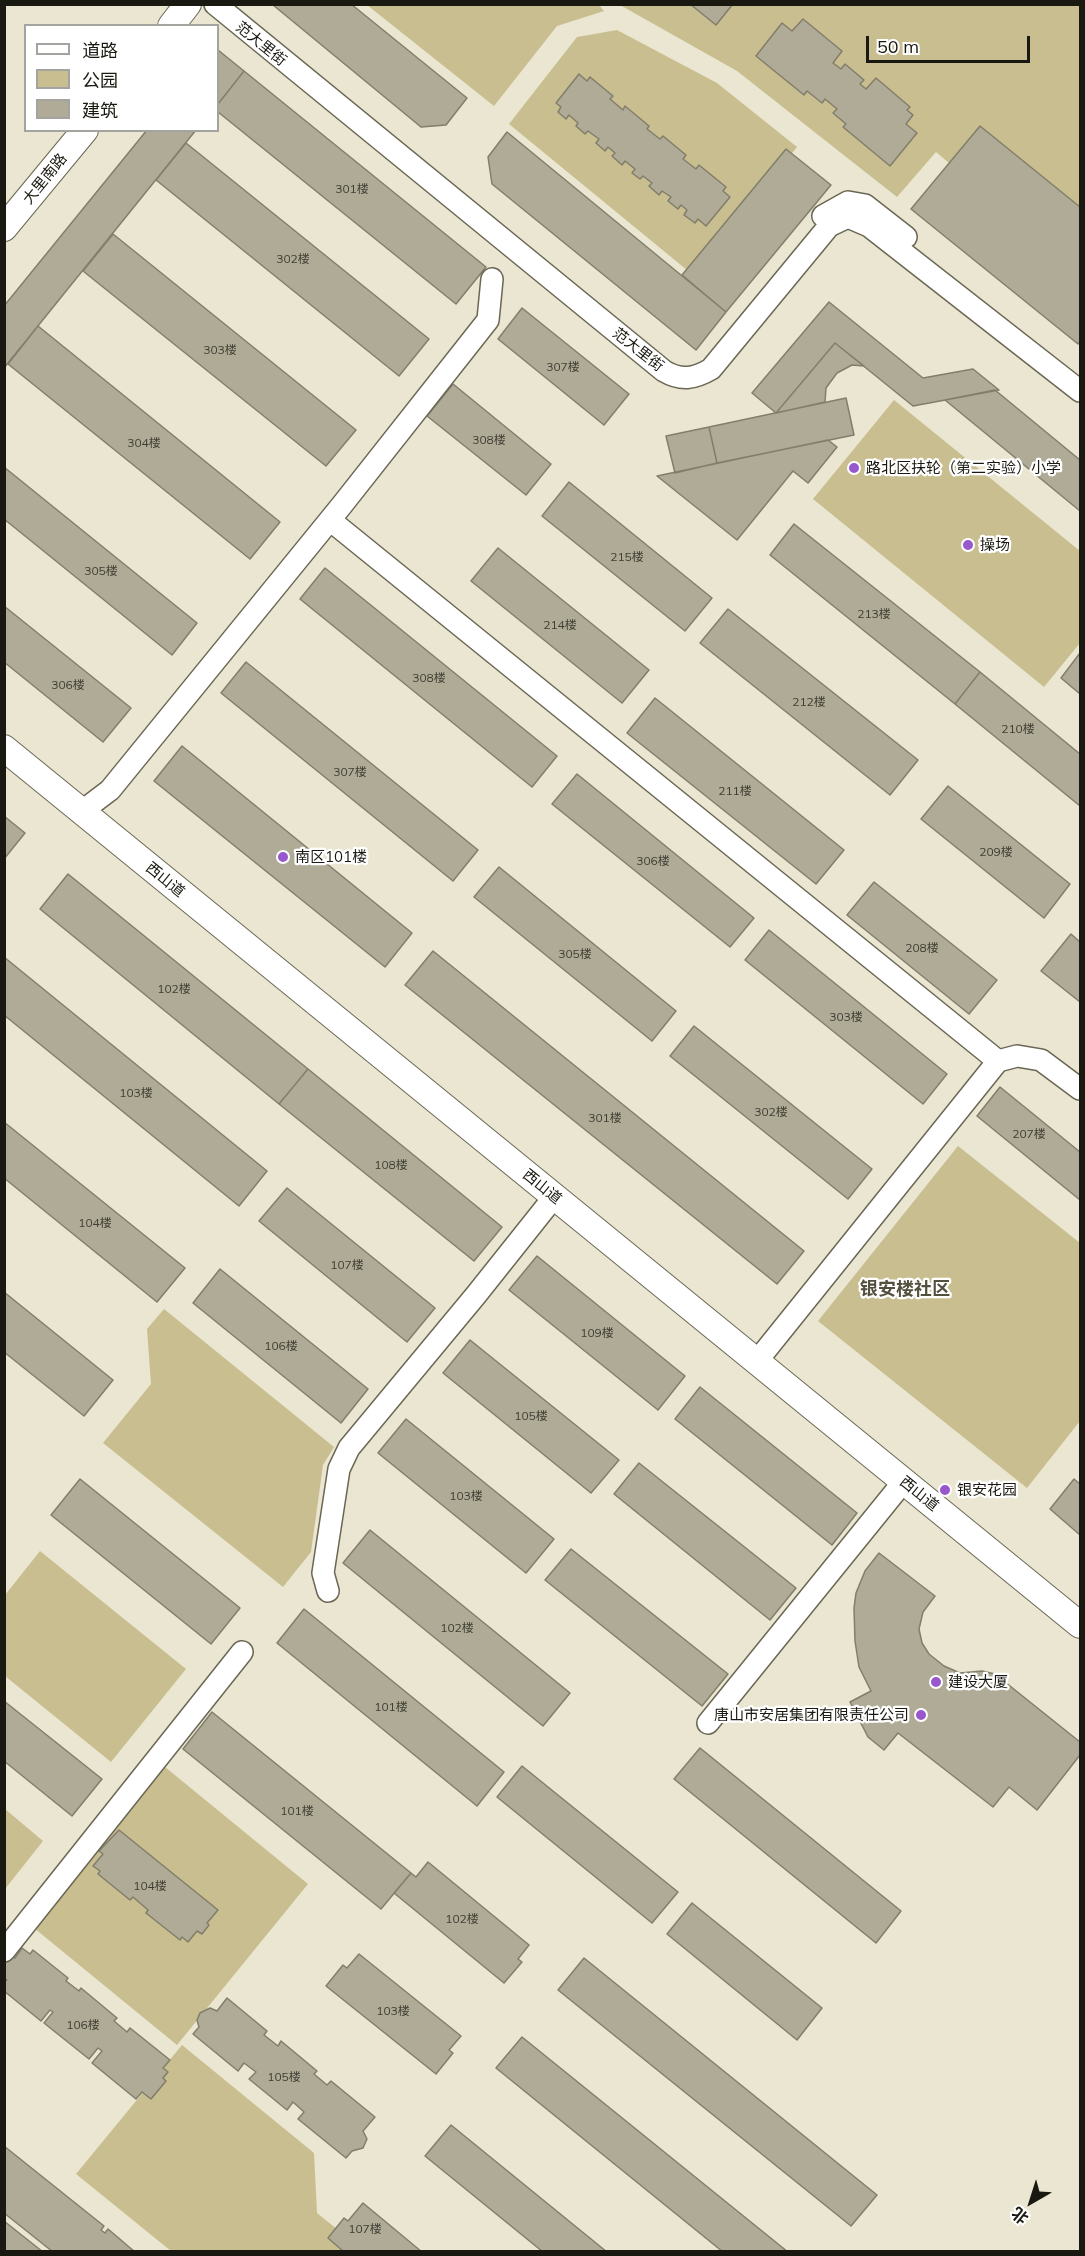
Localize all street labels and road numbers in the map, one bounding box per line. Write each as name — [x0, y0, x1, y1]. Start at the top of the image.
street label: 范大里街 — [232, 18, 290, 70]
street label: 大里南路 — [19, 150, 71, 208]
street label: 范大里街 — [609, 324, 667, 376]
street label: 西山道 — [142, 859, 188, 901]
street label: 西山道 — [519, 1166, 565, 1208]
street label: 西山道 — [896, 1473, 942, 1515]

